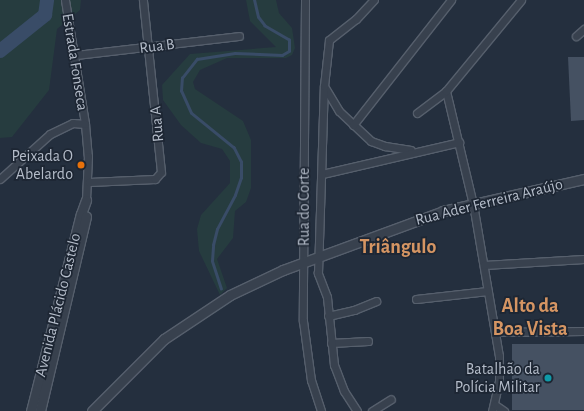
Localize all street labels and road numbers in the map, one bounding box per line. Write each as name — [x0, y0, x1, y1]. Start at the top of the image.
street label: Estrada Fonseca — [58, 12, 92, 112]
street label: Rua B — [138, 34, 176, 58]
street label: Rua A — [146, 105, 168, 143]
street label: Rua do Corte — [294, 168, 314, 246]
street label: Rua Ader Ferreira Araújo — [413, 174, 565, 230]
street label: Avenida Plácido Castelo — [31, 231, 85, 379]

